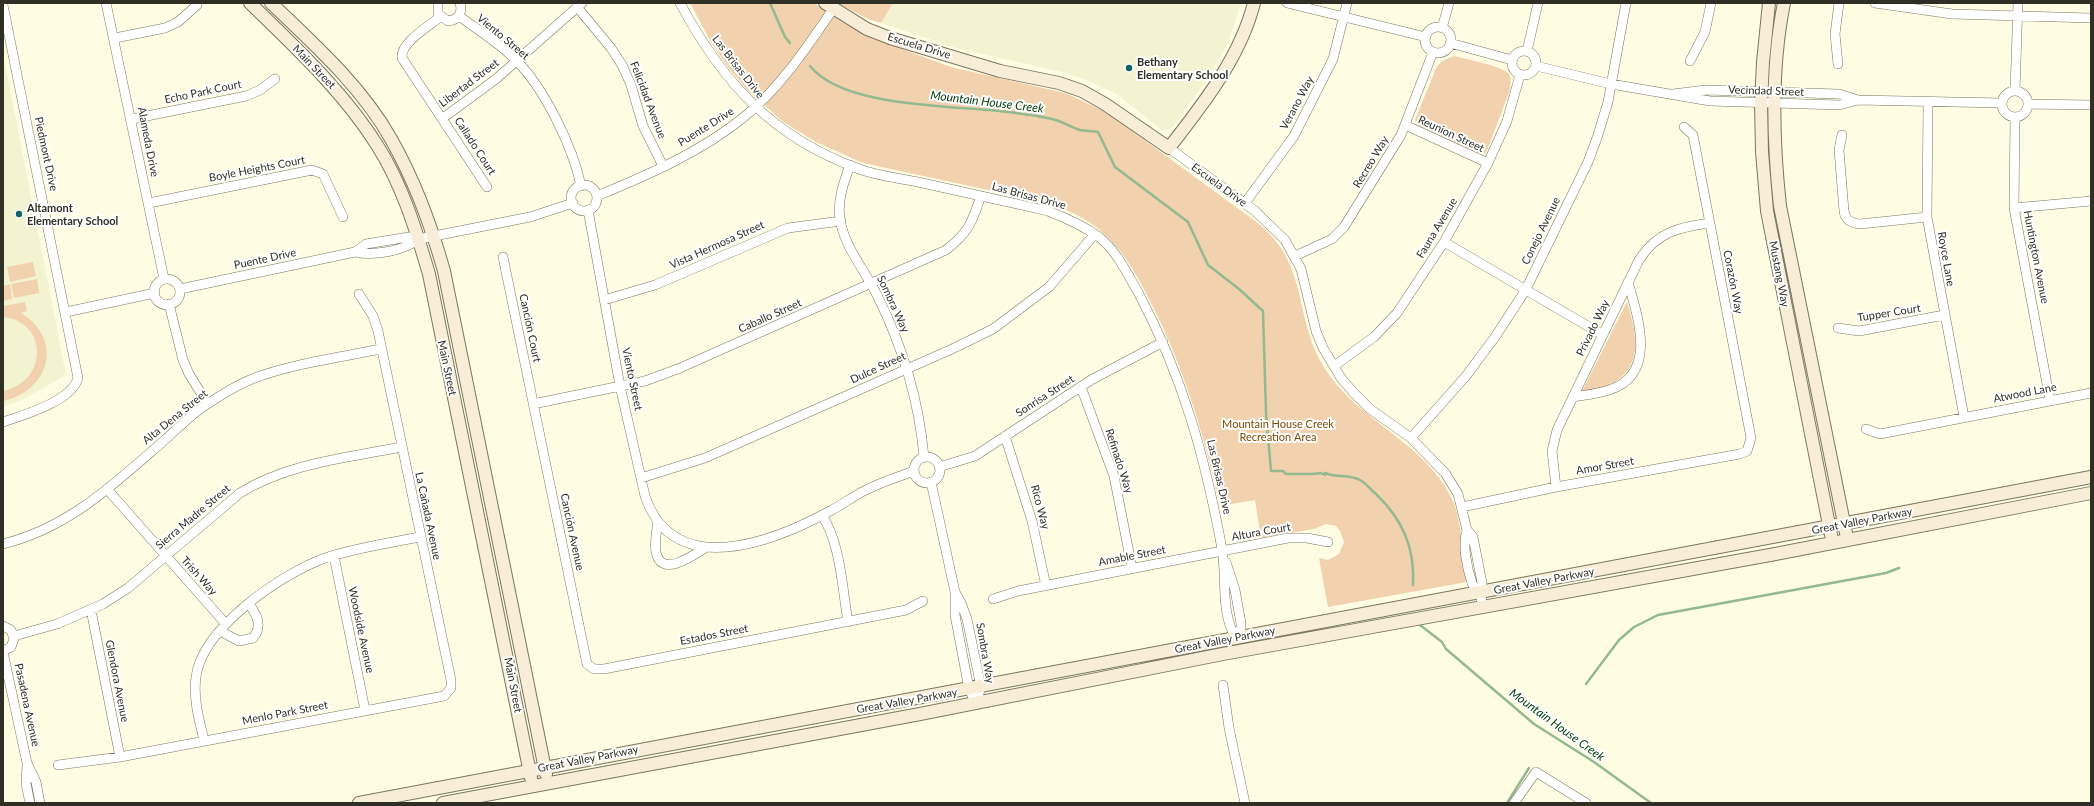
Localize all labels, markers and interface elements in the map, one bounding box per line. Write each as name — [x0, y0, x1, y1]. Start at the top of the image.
street label: Viento Street — [474, 11, 532, 63]
street label: Escuela Drive — [886, 30, 952, 62]
street label: Las Brisas Drive — [709, 33, 767, 101]
street label: Main Street — [290, 42, 338, 92]
place label: Bethany Elementary School — [1137, 55, 1228, 81]
street label: Libertad Street — [436, 56, 502, 110]
street label: Felicidad Avenue — [627, 59, 669, 141]
marker: Bethany Elementary School — [1124, 63, 1134, 73]
street label: Verano Way — [1277, 74, 1317, 132]
street label: Echo Park Court — [163, 77, 243, 107]
street label: Vecindad Street — [1728, 83, 1804, 99]
water label: Mountain House Creek — [930, 88, 1044, 116]
street label: Puente Drive — [676, 105, 736, 149]
street label: Alameda Drive — [135, 106, 161, 178]
street label: Reunion Street — [1416, 113, 1486, 155]
street label: Callado Court — [451, 115, 499, 177]
street label: Piedmont Drive — [32, 116, 60, 192]
street label: Recreo Way — [1350, 134, 1392, 190]
street label: Boyle Heights Court — [208, 153, 306, 185]
street label: Escuela Drive — [1189, 160, 1249, 210]
street label: Las Brisas Drive — [990, 180, 1068, 212]
street label: Conejo Avenue — [1519, 195, 1563, 267]
street label: Fauna Avenue — [1414, 196, 1460, 260]
place label: Altamont Elementary School — [27, 201, 118, 227]
marker: Altamont Elementary School — [14, 209, 24, 219]
street label: Huntington Avenue — [2020, 209, 2052, 305]
street label: Vista Hermosa Street — [668, 218, 766, 272]
street label: Royce Lane — [1935, 231, 1957, 287]
street label: Mustang Way — [1766, 240, 1792, 308]
street label: Puente Drive — [233, 246, 297, 272]
street label: Corazón Way — [1720, 249, 1746, 315]
street label: Sombra Way — [874, 273, 912, 335]
street label: Canción Court — [516, 293, 544, 363]
street label: Caballo Street — [736, 296, 804, 336]
street label: Privado Way — [1574, 298, 1612, 358]
street label: Tupper Court — [1856, 301, 1922, 325]
street label: Main Street — [435, 339, 459, 397]
street label: Viento Street — [619, 346, 645, 412]
street label: Dulce Street — [848, 349, 908, 387]
street label: Sonrisa Street — [1013, 372, 1077, 420]
street label: Atwood Lane — [1992, 380, 2058, 406]
street label: Alta Dena Street — [140, 387, 210, 447]
park label: Mountain House Creek Recreation Area — [1222, 417, 1334, 443]
street label: Refinado Way — [1102, 427, 1136, 495]
street label: Las Brisas Drive — [1204, 438, 1234, 516]
street label: Amor Street — [1575, 454, 1635, 478]
street label: La Cañada Avenue — [412, 471, 444, 561]
street label: Sierra Madre Street — [153, 482, 233, 552]
street label: Rico Way — [1028, 483, 1052, 531]
street label: Canción Avenue — [557, 492, 587, 572]
street label: Great Valley Parkway — [1811, 505, 1913, 537]
street label: Altura Court — [1230, 520, 1292, 544]
street label: Amable Street — [1097, 543, 1167, 569]
street label: Trish Way — [178, 554, 220, 598]
street label: Great Valley Parkway — [1493, 565, 1595, 597]
street label: Woodside Avenue — [345, 586, 377, 674]
street label: Estados Street — [679, 622, 749, 648]
street label: Sombra Way — [973, 622, 997, 684]
street label: Great Valley Parkway — [1174, 624, 1276, 656]
street label: Glendora Avenue — [103, 639, 131, 723]
street label: Main Street — [501, 656, 525, 714]
street label: Pasadena Avenue — [12, 662, 42, 748]
street label: Great Valley Parkway — [856, 686, 958, 716]
water label: Mountain House Creek — [1507, 686, 1607, 764]
street label: Menlo Park Street — [241, 698, 329, 728]
street label: Great Valley Parkway — [537, 743, 639, 775]

